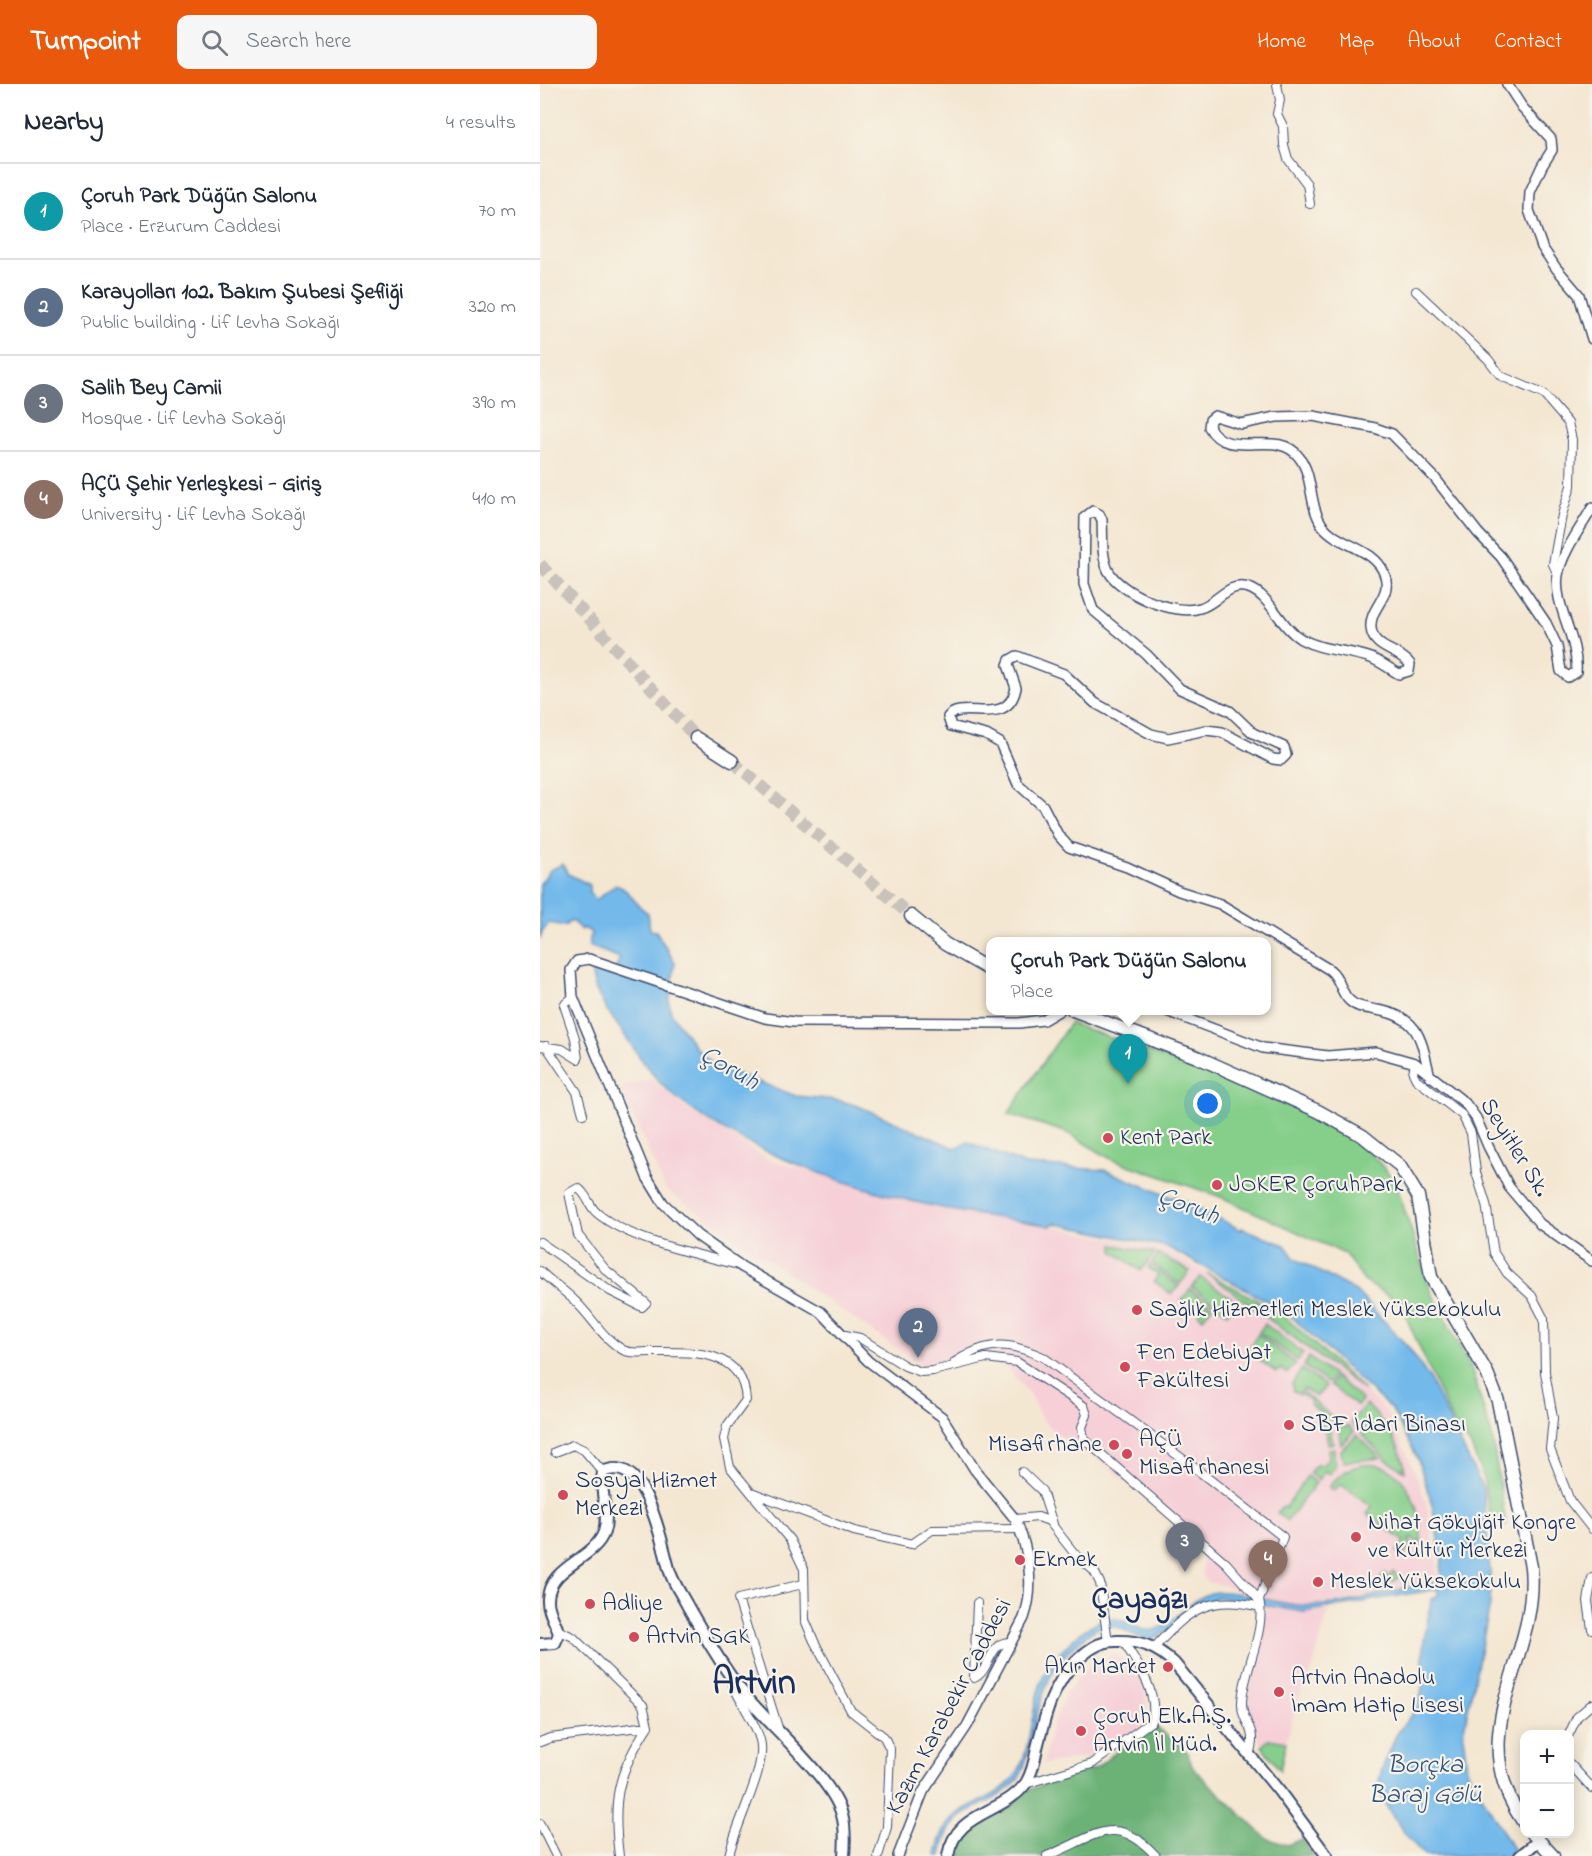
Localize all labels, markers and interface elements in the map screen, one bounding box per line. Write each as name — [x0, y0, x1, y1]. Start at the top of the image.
search box — [177, 15, 597, 69]
text: Turnpoint — [30, 22, 141, 63]
icon: search — [198, 26, 231, 59]
text: Search here — [246, 26, 351, 58]
text: Home — [1257, 27, 1306, 57]
text: Map — [1339, 27, 1374, 57]
text: About — [1407, 27, 1461, 57]
text: Contact — [1494, 27, 1562, 57]
text: Nearby — [24, 104, 103, 142]
text: 4 results — [446, 109, 516, 138]
text: Çoruh Park Düğün Salonu — [81, 181, 317, 213]
text: 1 — [40, 197, 47, 226]
text: 70 m — [479, 197, 516, 226]
text: Place · Erzurum Caddesi — [81, 213, 281, 242]
text: Karayolları 102. Bakım Şubesi Şefliği — [81, 277, 403, 309]
text: 2 — [39, 293, 48, 322]
text: 320 m — [469, 293, 516, 322]
text: Public building · Lif Levha Sokağı — [81, 309, 340, 338]
text: Salih Bey Camii — [81, 373, 222, 405]
text: 3 — [39, 389, 48, 418]
text: 390 m — [473, 389, 516, 418]
text: Mosque · Lif Levha Sokağı — [81, 405, 286, 434]
text: AÇÜ Şehir Yerleşkesi - Giriş — [81, 469, 322, 501]
text: 4 — [39, 485, 48, 514]
text: 410 m — [472, 485, 516, 514]
text: University · Lif Levha Sokağı — [81, 501, 306, 530]
popup — [986, 937, 1271, 1015]
text: Çoruh Park Düğün Salonu — [1011, 946, 1247, 978]
text: Place — [1011, 978, 1053, 1007]
pin: 1 — [1108, 1034, 1148, 1084]
water label: Çoruh — [692, 1037, 766, 1102]
your location — [1193, 1089, 1222, 1118]
street label: Seyitler Sk. — [1469, 1092, 1558, 1205]
place label: Kent Park — [1120, 1121, 1212, 1156]
marker: Kent Park — [1101, 1131, 1115, 1145]
place label: JOKER ÇoruhPark — [1229, 1168, 1404, 1203]
water label: Çoruh — [1152, 1178, 1225, 1236]
marker: JOKER ÇoruhPark — [1210, 1178, 1224, 1192]
place label: Sağlık Hizmetleri Meslek Yüksekokulu — [1149, 1293, 1502, 1328]
marker: Sağlık Hizmetleri Meslek Yüksekokulu — [1130, 1303, 1144, 1317]
pin: 2 — [898, 1308, 938, 1358]
place label: Fen Edebiyat Fakültesi — [1136, 1336, 1271, 1399]
marker: Fen Edebiyat Fakültesi — [1118, 1360, 1132, 1374]
place label: SBF İdari Binası — [1301, 1408, 1466, 1443]
marker: SBF İdari Binası — [1282, 1418, 1296, 1432]
place label: AÇÜ Misafirhanesi — [1139, 1423, 1269, 1486]
place label: Misafirhane — [988, 1428, 1102, 1463]
marker: Misafirhane — [1107, 1438, 1121, 1452]
marker: AÇÜ Misafirhanesi — [1120, 1447, 1134, 1461]
place label: Sosyal Hizmet Merkezi — [575, 1464, 717, 1527]
marker: Sosyal Hizmet Merkezi — [556, 1488, 570, 1502]
place label: Nihat Gökyiğit Kongre ve Kültür Merkezi — [1368, 1506, 1576, 1569]
pin: 3 — [1166, 1522, 1204, 1572]
marker: Nihat Gökyiğit Kongre ve Kültür Merkezi — [1349, 1530, 1363, 1544]
pin: 4 — [1248, 1540, 1288, 1590]
place label: Ekmek — [1032, 1543, 1097, 1578]
marker: Ekmek — [1013, 1553, 1027, 1567]
place label: Meslek Yüksekokulu — [1330, 1565, 1521, 1600]
marker: Meslek Yüksekokulu — [1311, 1575, 1325, 1589]
district label: Çayağzı — [1091, 1579, 1189, 1624]
place label: Adliye — [602, 1587, 663, 1623]
street label: Kazım Karabekir Caddesi — [878, 1593, 1022, 1821]
marker: Adliye — [583, 1597, 597, 1611]
place label: Artvin SGK — [646, 1620, 750, 1655]
marker: Artvin SGK — [627, 1630, 641, 1644]
place label: Akın Market — [1044, 1650, 1156, 1685]
district label: Artvin — [712, 1658, 796, 1711]
marker: Akın Market — [1161, 1660, 1175, 1674]
place label: Artvin Anadolu İmam Hatip Lisesi — [1291, 1661, 1464, 1724]
marker: Artvin Anadolu İmam Hatip Lisesi — [1272, 1685, 1286, 1699]
place label: Çoruh Elk.A.Ş. Artvin İl Müd. — [1093, 1700, 1231, 1763]
marker: Çoruh Elk.A.Ş. Artvin İl Müd. — [1074, 1724, 1088, 1738]
map controls — [1520, 1730, 1574, 1838]
button: + — [1520, 1730, 1574, 1784]
water label: Borçka Baraj Gölü — [1368, 1747, 1482, 1815]
button: − — [1520, 1784, 1574, 1838]

